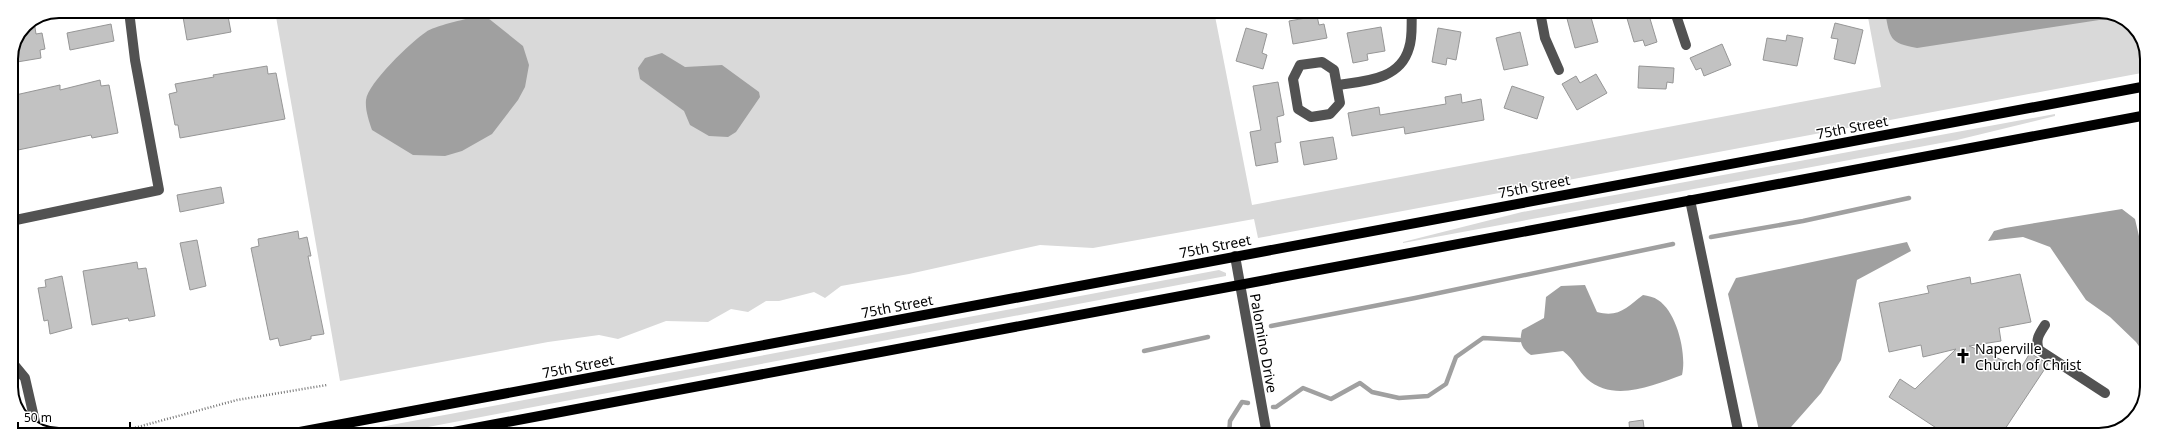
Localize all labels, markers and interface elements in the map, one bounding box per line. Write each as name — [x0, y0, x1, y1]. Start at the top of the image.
street label: 75th Street — [1815, 111, 1889, 143]
street label: 75th Street — [1497, 170, 1571, 202]
street label: 75th Street — [1178, 230, 1252, 262]
street label: 75th Street — [860, 290, 934, 322]
street label: Palomino Drive — [1246, 292, 1282, 394]
place label: Naperville Church of Christ — [1975, 339, 2081, 374]
church icon: Naperville Church of Christ — [1954, 347, 1972, 365]
street label: 75th Street — [541, 350, 615, 382]
scale bar — [18, 404, 130, 430]
text: 50 m — [24, 409, 52, 426]

